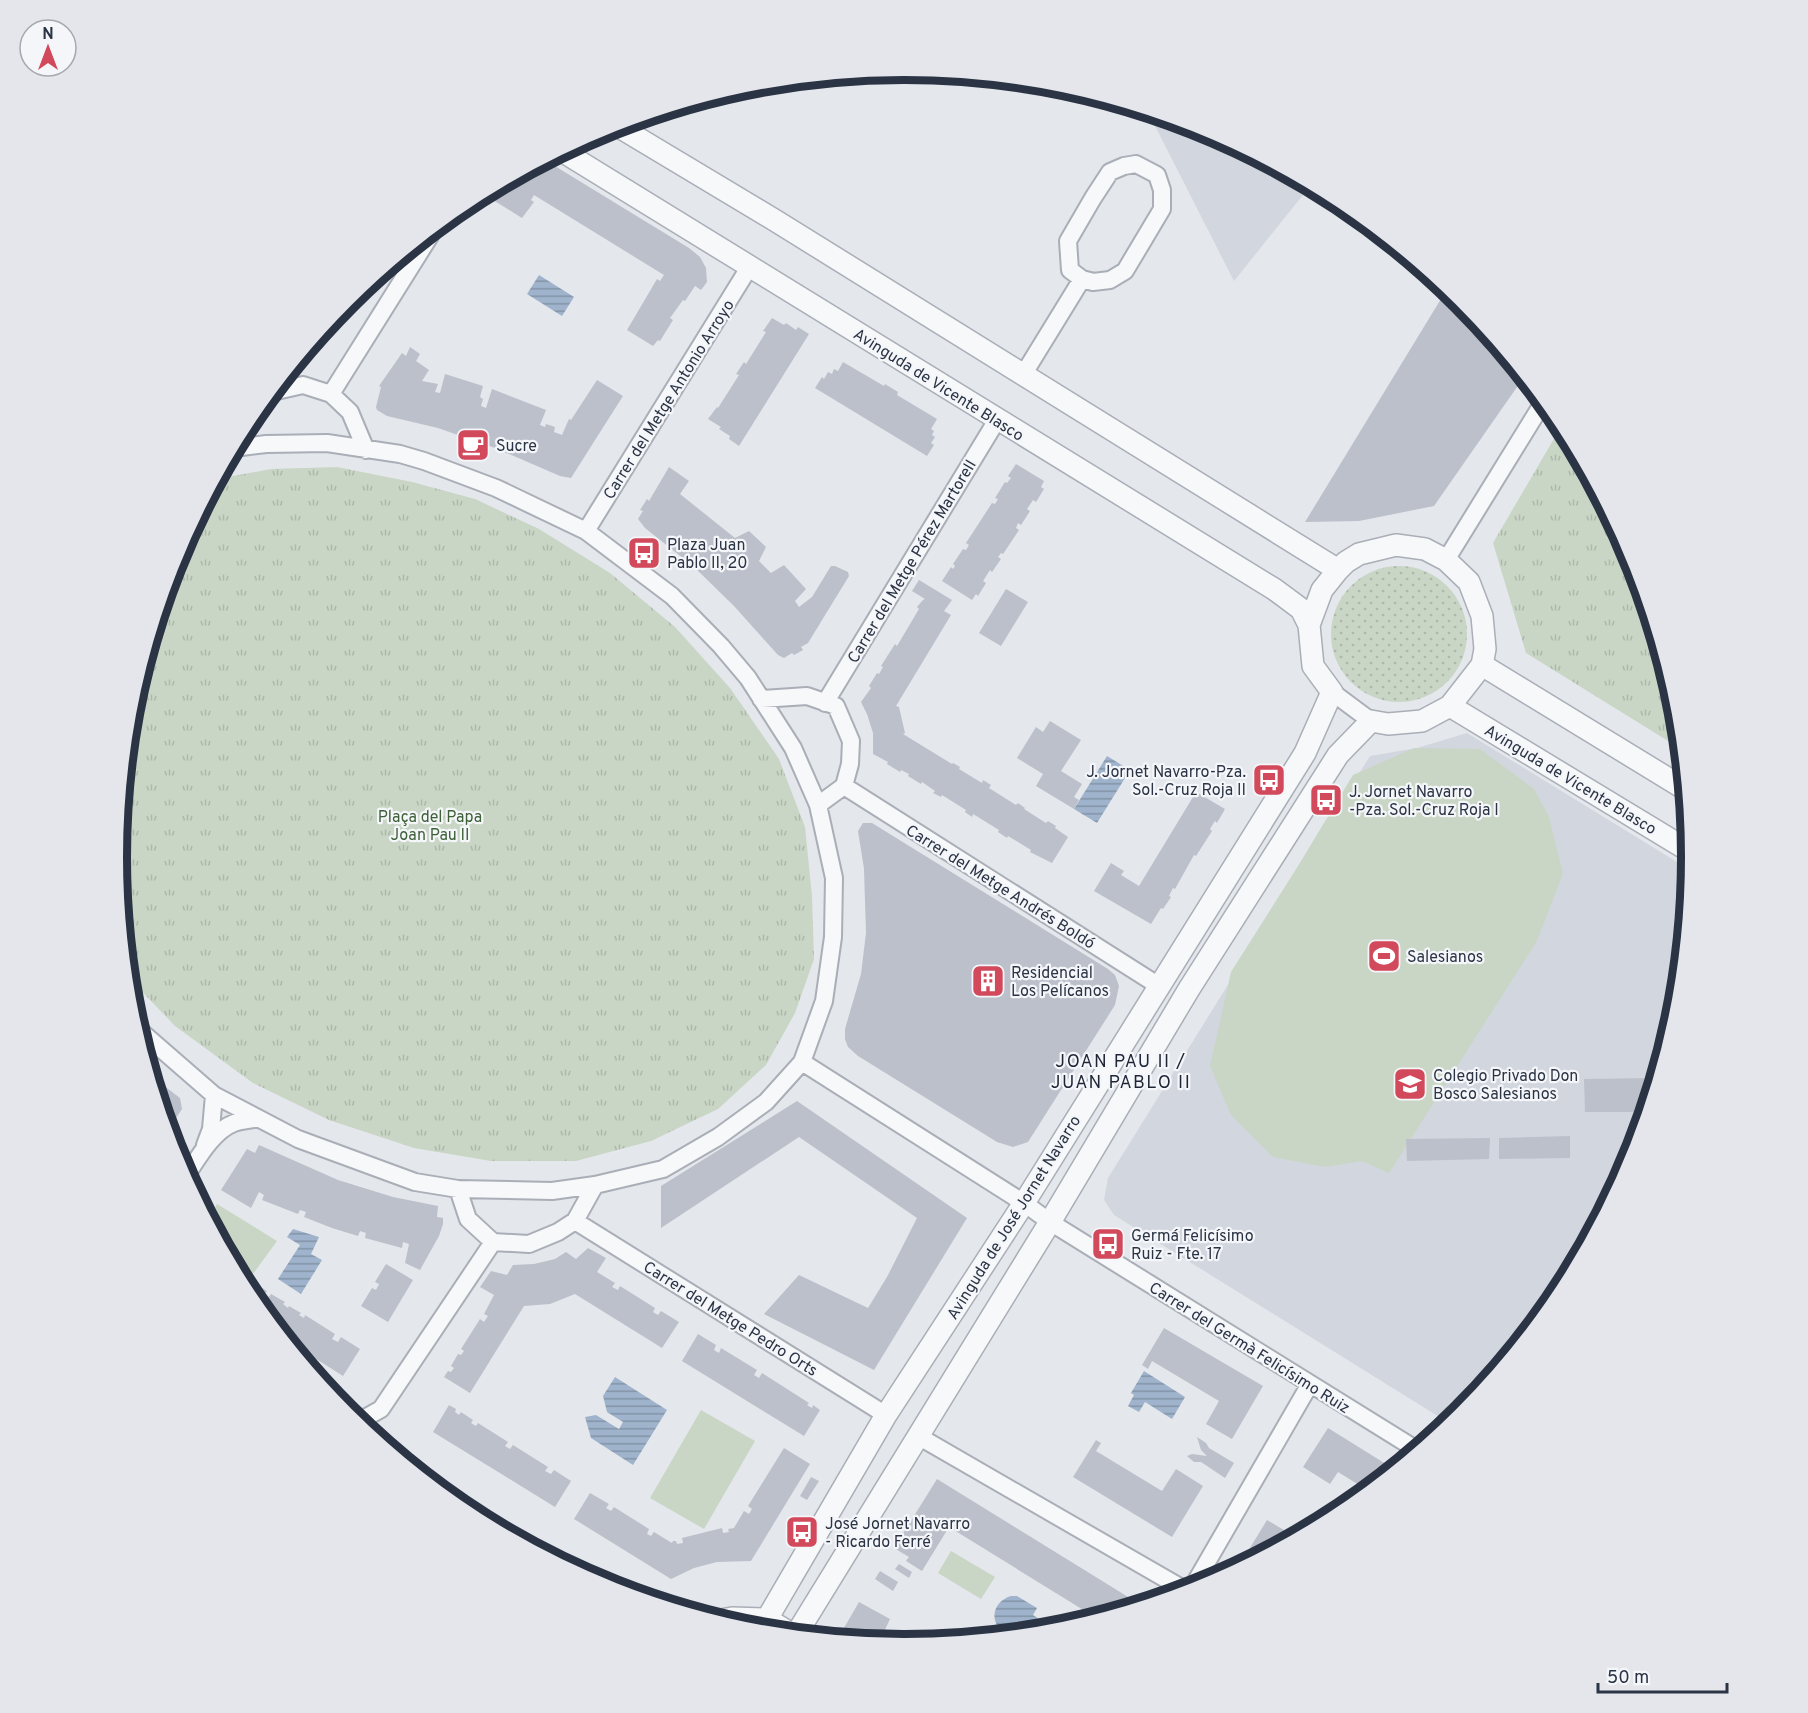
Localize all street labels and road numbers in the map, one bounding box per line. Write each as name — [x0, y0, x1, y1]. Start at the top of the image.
street label: Carrer del Metge Antonio Arroyo — [600, 296, 740, 504]
street label: Avinguda de Vicente Blasco — [849, 325, 1027, 446]
street label: Carrer del Metge Pérez Martorell — [844, 457, 981, 667]
street label: Avinguda de Vicente Blasco — [1480, 721, 1660, 840]
street label: Carrer del Metge Andrés Boldó — [902, 821, 1098, 954]
street label: Avinguda de José Jornet Navarro — [943, 1112, 1086, 1324]
street label: Carrer del Metge Pedro Orts — [639, 1258, 821, 1382]
street label: Carrer del Germà Felicísimo Ruiz — [1145, 1278, 1353, 1419]

